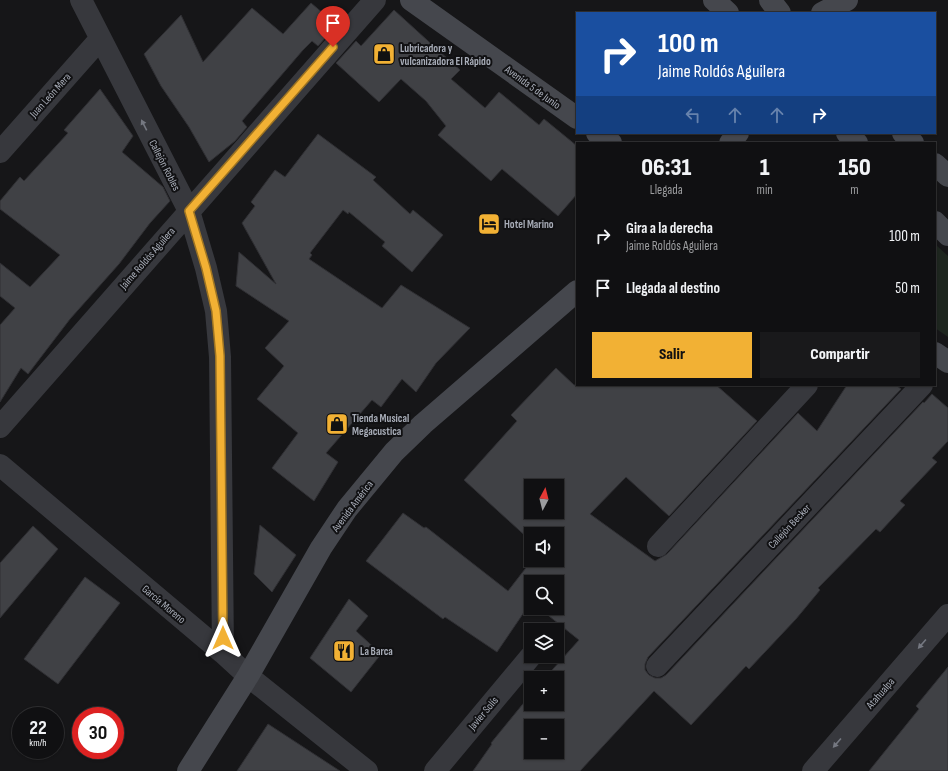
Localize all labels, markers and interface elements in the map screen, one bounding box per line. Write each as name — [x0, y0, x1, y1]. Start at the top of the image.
pin — [316, 6, 350, 47]
icon: arrive — [322, 12, 344, 34]
text: 100 m — [658, 27, 719, 60]
icon: right — [592, 28, 644, 80]
shop icon: Lubricadora y vulcanizadora El Rápido — [371, 41, 397, 67]
place label: Lubricadora y vulcanizadora El Rápido — [400, 42, 491, 68]
text: Jaime Roldós Aguilera — [658, 61, 785, 82]
street label: Avenida 5 de Junio — [502, 62, 563, 112]
street label: Juan León Mera — [26, 71, 74, 121]
icon: left — [682, 104, 704, 126]
icon: ahead — [724, 104, 746, 126]
icon: ahead — [766, 104, 788, 126]
icon: right — [808, 104, 830, 126]
one-way arrow — [141, 119, 148, 130]
street label: Callejón Robles — [146, 138, 183, 193]
text: 06:31 — [641, 153, 691, 182]
text: 1 — [760, 153, 770, 182]
text: 150 — [838, 153, 871, 182]
text: Llegada — [650, 182, 683, 198]
text: min — [757, 182, 773, 198]
text: m — [850, 182, 859, 198]
hotel icon: Hotel Marino — [476, 211, 502, 237]
place label: Hotel Marino — [504, 218, 554, 231]
text: Gira a la derecha — [626, 219, 713, 238]
street label: Jaime Roldós Aguilera — [116, 225, 178, 293]
icon: right — [592, 225, 614, 247]
text: 100 m — [889, 227, 920, 246]
text: Jaime Roldós Aguilera — [626, 238, 718, 254]
icon: arrive — [592, 277, 614, 299]
text: Llegada al destino — [626, 279, 720, 298]
text: 50 m — [895, 279, 920, 298]
button: Salir — [592, 332, 752, 378]
button: Compartir — [760, 332, 920, 378]
shop icon: Tienda Musical Megacustica — [324, 411, 350, 437]
place label: Tienda Musical Megacustica — [352, 412, 409, 438]
street label: Avenida América — [328, 478, 376, 535]
north arrow — [524, 479, 564, 519]
map controls — [524, 479, 564, 759]
street label: Callejón Becker — [765, 501, 813, 551]
button: sound — [524, 527, 564, 567]
button: search — [524, 575, 564, 615]
street label: García Moreno — [139, 582, 188, 627]
position arrow — [202, 617, 244, 659]
button: layers — [524, 623, 564, 663]
restaurant icon: La Barca — [331, 638, 357, 664]
one-way arrow — [918, 639, 927, 650]
place label: La Barca — [360, 645, 393, 658]
button: + — [524, 671, 564, 711]
street label: Atahualpa — [863, 675, 897, 712]
street label: Javier Solís — [465, 694, 501, 733]
speed limit sign: 30 — [72, 707, 124, 759]
text: 22 — [29, 716, 47, 740]
button: − — [524, 719, 564, 759]
text: km/h — [29, 737, 47, 749]
one-way arrow — [833, 737, 842, 748]

